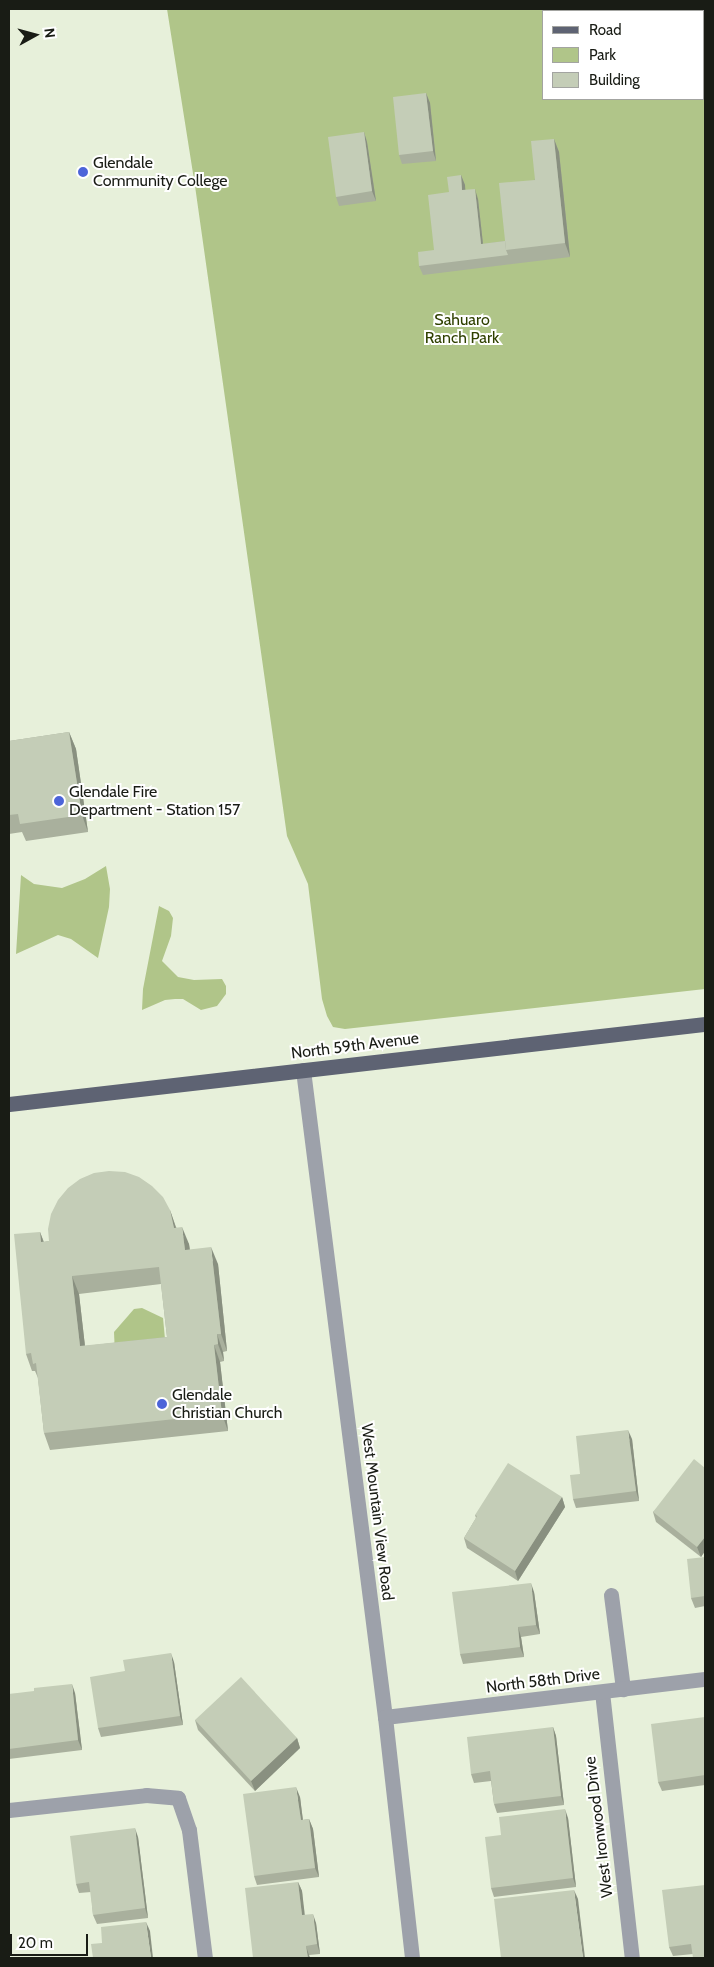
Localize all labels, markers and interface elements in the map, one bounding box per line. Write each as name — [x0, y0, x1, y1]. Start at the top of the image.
north arrow — [10, 10, 60, 60]
legend — [542, 10, 704, 100]
text: Road — [589, 21, 622, 39]
text: N — [40, 27, 59, 39]
text: Park — [589, 46, 616, 64]
text: Building — [589, 71, 640, 89]
place label: Glendale Community College — [93, 153, 228, 191]
marker: Glendale Community College — [77, 166, 89, 178]
park label: Sahuaro Ranch Park — [425, 310, 499, 348]
place label: Glendale Fire Department - Station 157 — [69, 782, 240, 820]
marker: Glendale Fire Department - Station 157 — [53, 795, 65, 807]
street label: North 59th Avenue — [290, 1029, 420, 1063]
place label: Glendale Christian Church — [172, 1385, 282, 1423]
marker: Glendale Christian Church — [156, 1398, 168, 1410]
street label: West Mountain View Road — [357, 1422, 397, 1602]
street label: North 58th Drive — [485, 1664, 601, 1698]
street label: West Ironwood Drive — [581, 1755, 617, 1899]
scale bar — [12, 1924, 90, 1956]
text: 20 m — [18, 1934, 53, 1952]

